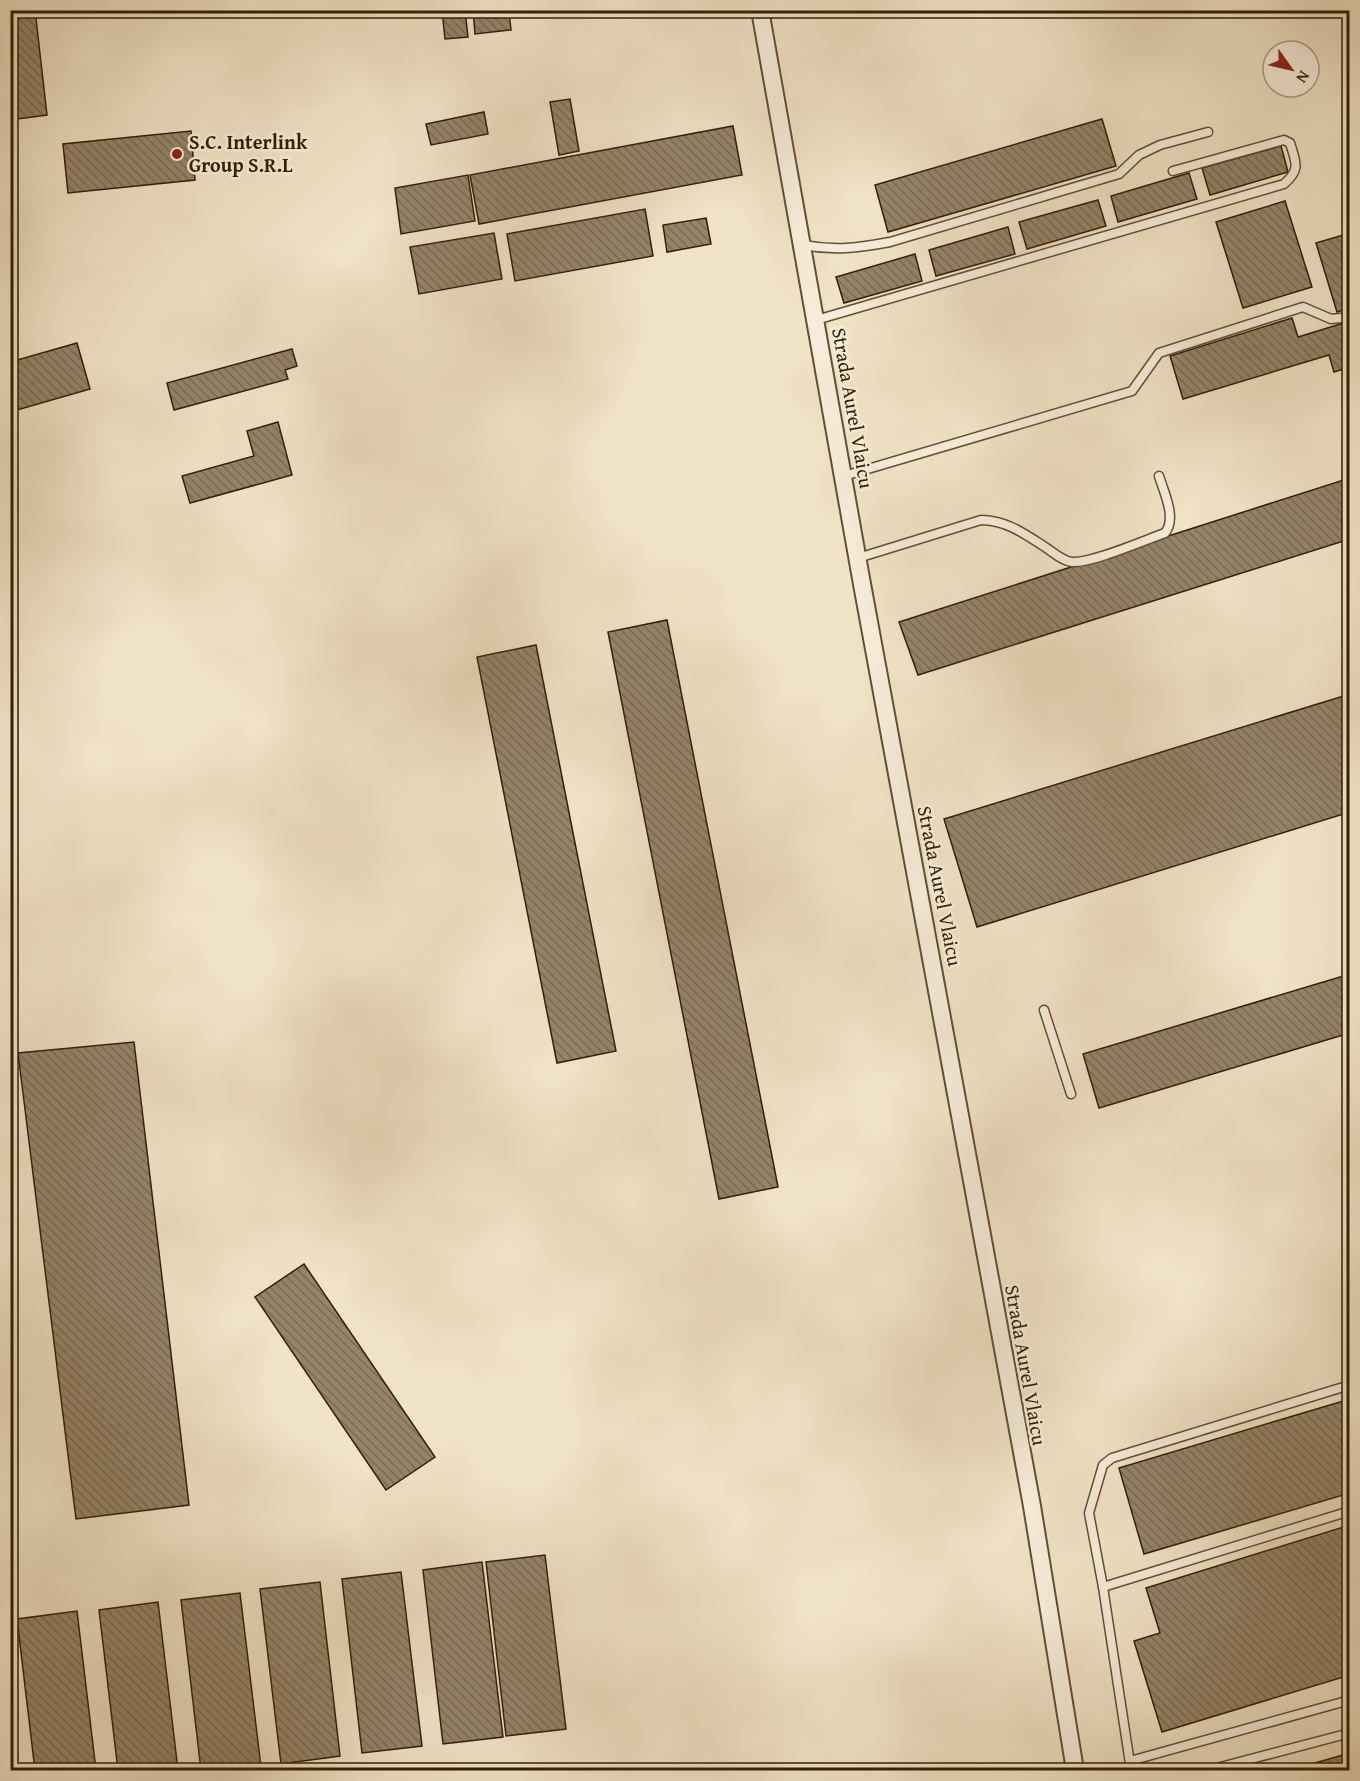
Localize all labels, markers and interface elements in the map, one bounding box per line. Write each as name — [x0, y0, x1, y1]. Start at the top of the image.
north arrow — [1261, 39, 1321, 99]
text: N — [1290, 66, 1316, 89]
place label: S.C. Interlink Group S.R.L — [189, 127, 308, 179]
marker: S.C. Interlink Group S.R.L — [170, 147, 184, 161]
street label: Strada Aurel Vlaicu — [825, 325, 882, 491]
street label: Strada Aurel Vlaicu — [911, 803, 970, 969]
street label: Strada Aurel Vlaicu — [998, 1282, 1055, 1448]

